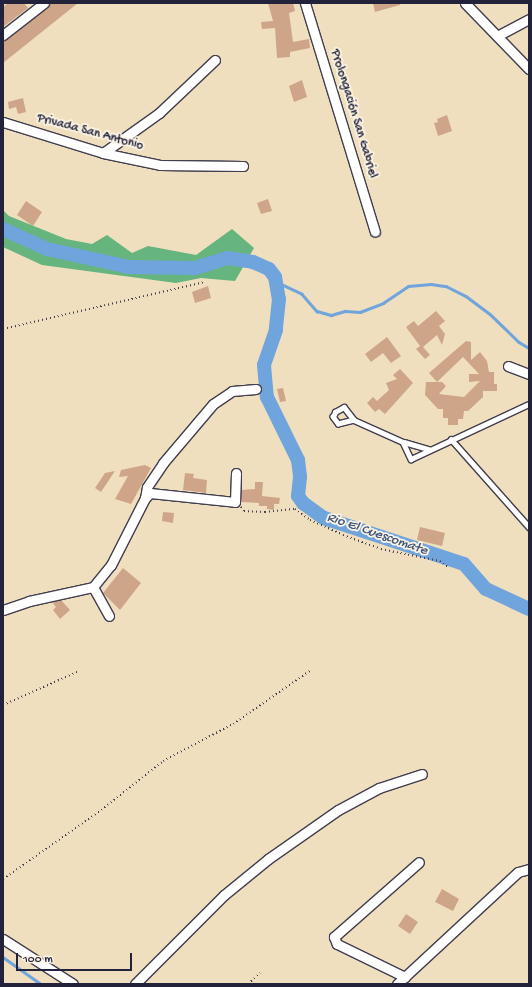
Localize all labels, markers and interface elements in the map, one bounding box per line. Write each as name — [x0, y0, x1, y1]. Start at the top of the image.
street label: Prolongación San Gabriel — [326, 48, 380, 180]
street label: Privada San Antonio — [35, 111, 145, 155]
water label: Rio El Cuescomate — [324, 510, 430, 560]
scale bar — [18, 945, 134, 971]
text: 100 m — [23, 953, 53, 967]

